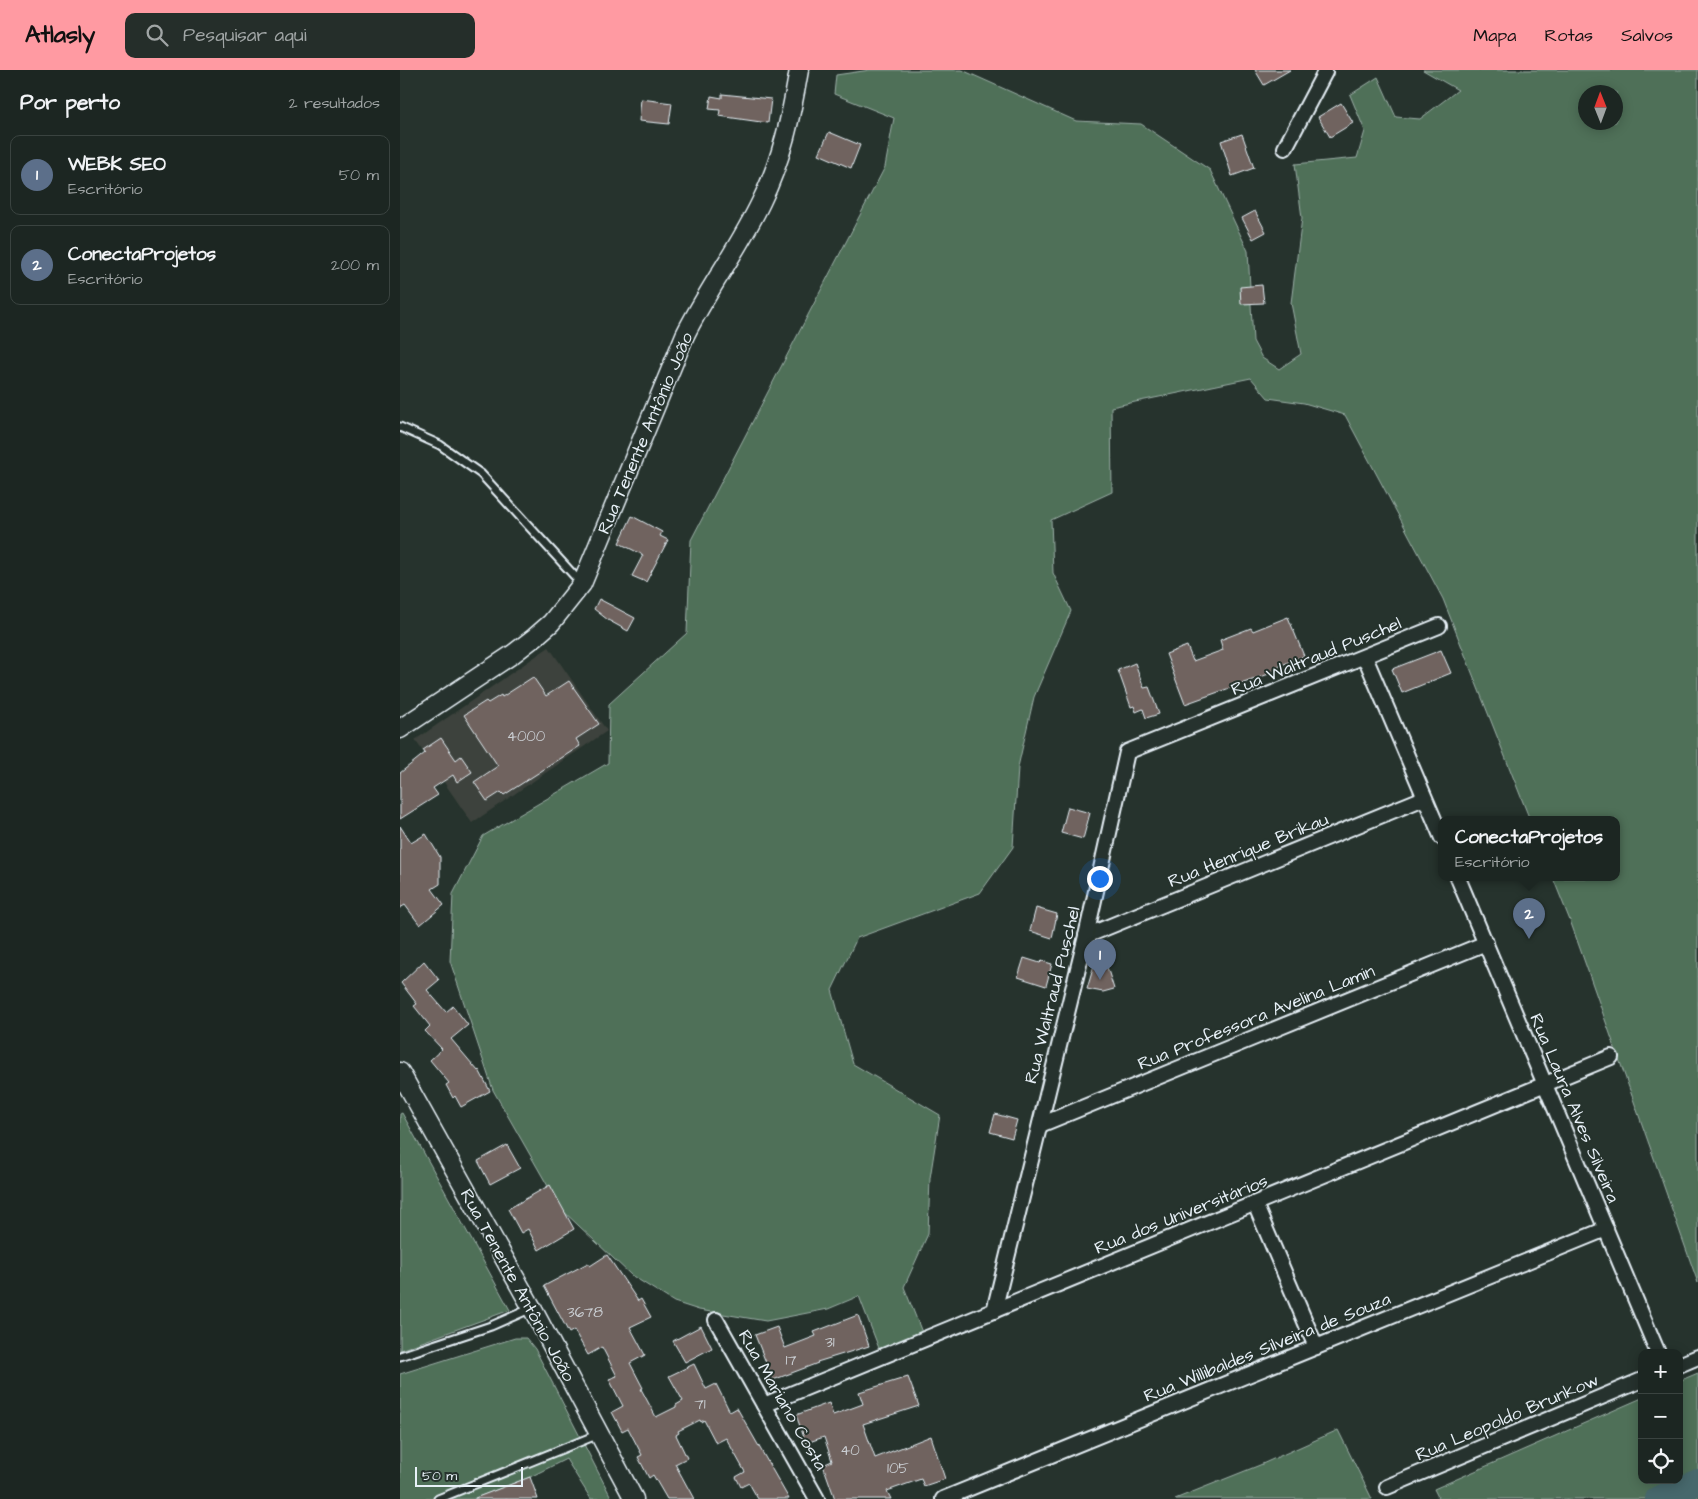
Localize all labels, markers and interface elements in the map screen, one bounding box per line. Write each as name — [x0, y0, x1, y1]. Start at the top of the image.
search box — [125, 13, 475, 58]
text: Atlasly — [25, 18, 95, 52]
icon: search — [143, 21, 171, 49]
text: Pesquisar aqui — [183, 22, 307, 49]
text: Mapa — [1473, 23, 1517, 48]
text: Rotas — [1545, 23, 1593, 48]
text: Salvos — [1621, 23, 1673, 48]
north arrow — [1578, 85, 1623, 130]
text: Por perto — [20, 88, 120, 117]
text: 2 resultados — [288, 92, 380, 114]
text: WEBK SEO — [68, 151, 166, 178]
text: 1 — [36, 164, 38, 186]
text: 50 m — [339, 164, 379, 186]
text: Escritório — [68, 178, 143, 200]
text: ConectaProjetos — [68, 241, 216, 268]
text: 2 — [32, 254, 42, 276]
text: 200 m — [331, 254, 379, 276]
text: Escritório — [68, 268, 143, 290]
street label: Rua Tenente Antônio João — [592, 328, 699, 538]
street label: Rua Waltraud Puschel — [1227, 611, 1405, 702]
house number: 4000 — [507, 726, 546, 747]
street label: Rua Henrique Brikau — [1164, 807, 1332, 894]
popup — [1438, 816, 1620, 881]
text: ConectaProjetos — [1455, 824, 1603, 851]
text: Escritório — [1455, 851, 1530, 873]
your location — [1087, 866, 1113, 892]
pin: 2 — [1513, 898, 1545, 939]
street label: Rua Waltraud Puschel — [1018, 904, 1087, 1086]
pin: 1 — [1084, 939, 1116, 980]
street label: Rua Professora Avelina Lamin — [1134, 958, 1378, 1077]
street label: Rua Laura Alves Silveira — [1523, 1010, 1626, 1207]
street label: Rua dos Universitários — [1091, 1168, 1272, 1261]
street label: Rua Tenente Antônio João — [454, 1184, 581, 1386]
street label: Rua Willibaldes Silveira de Souza — [1140, 1286, 1394, 1408]
house number: 3678 — [567, 1302, 603, 1323]
street label: Rua Mariano Costa — [732, 1325, 833, 1475]
house number: 31 — [825, 1332, 835, 1353]
map controls — [1638, 1349, 1683, 1484]
button: + — [1638, 1349, 1683, 1394]
house number: 17 — [785, 1350, 797, 1371]
street label: Rua Leopoldo Brunkow — [1412, 1368, 1603, 1467]
house number: 71 — [694, 1394, 706, 1415]
button: − — [1638, 1394, 1683, 1439]
button: locate — [1638, 1439, 1683, 1484]
house number: 40 — [840, 1440, 860, 1461]
house number: 105 — [887, 1458, 909, 1479]
scale bar — [415, 1464, 522, 1487]
text: 50 m — [422, 1466, 457, 1486]

